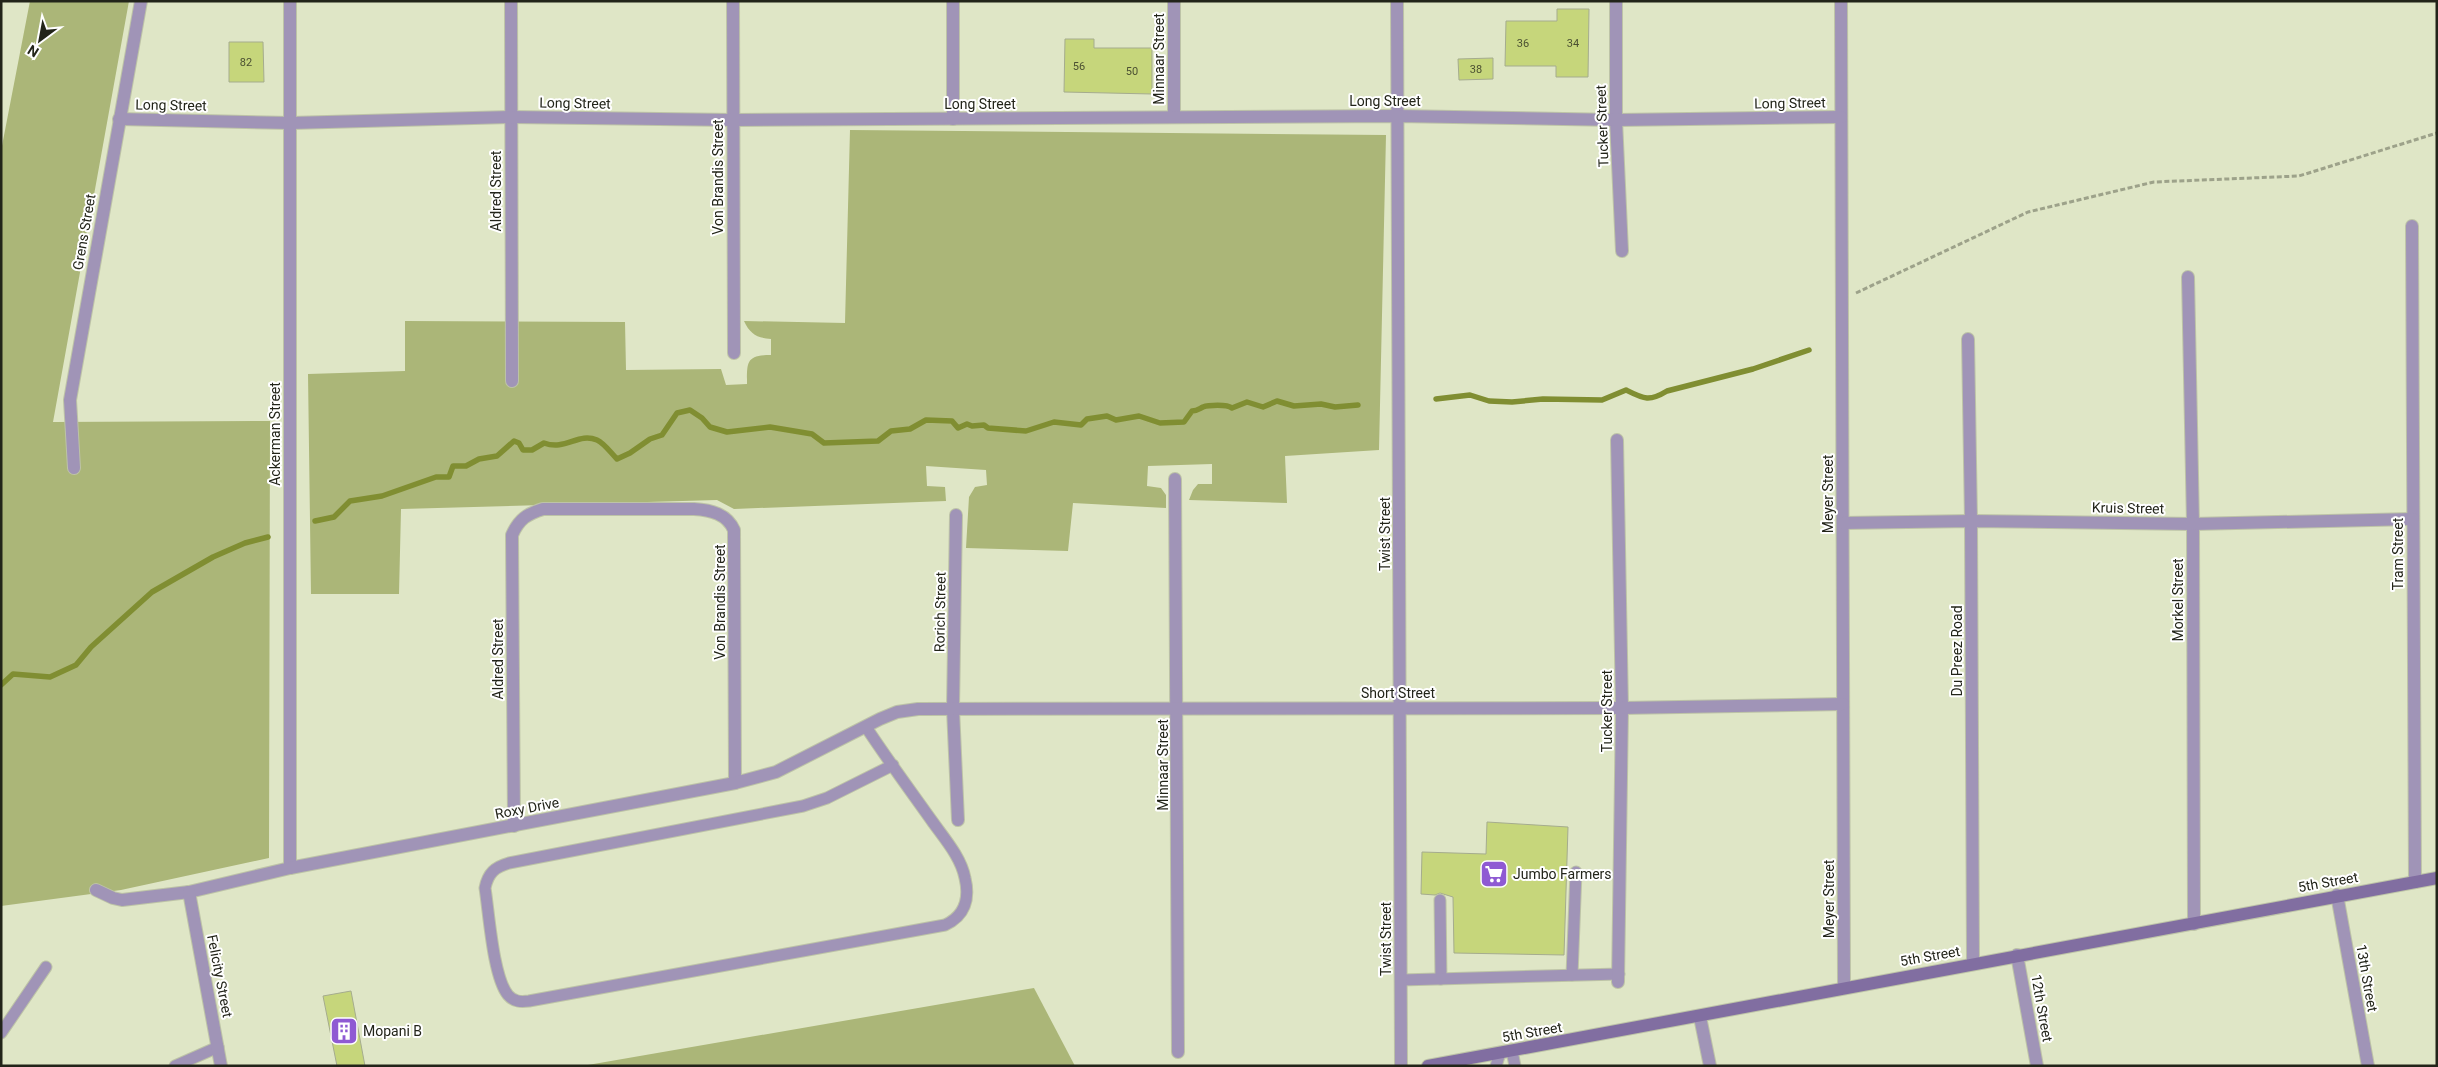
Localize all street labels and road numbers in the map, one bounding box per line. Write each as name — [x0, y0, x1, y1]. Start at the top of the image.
street label: Minnaar Street — [1151, 13, 1167, 105]
street label: Tucker Street — [1593, 84, 1611, 167]
street label: Long Street — [1349, 93, 1421, 109]
street label: Long Street — [539, 94, 611, 112]
street label: Long Street — [1754, 94, 1826, 112]
street label: Long Street — [135, 96, 207, 114]
street label: Long Street — [944, 96, 1016, 112]
street label: Von Brandis Street — [710, 119, 726, 235]
street label: Aldred Street — [488, 150, 504, 231]
street label: Grens Street — [69, 192, 99, 271]
street label: Ackerman Street — [267, 382, 283, 486]
street label: Meyer Street — [1820, 454, 1836, 533]
street label: Twist Street — [1377, 497, 1393, 571]
street label: Kruis Street — [2092, 499, 2165, 517]
street label: Tram Street — [2390, 517, 2406, 590]
street label: Von Brandis Street — [712, 544, 728, 660]
street label: Morkel Street — [2170, 558, 2186, 642]
street label: Rorich Street — [931, 571, 949, 652]
street label: Du Preez Road — [1949, 605, 1965, 697]
street label: Aldred Street — [490, 618, 506, 699]
street label: Tucker Street — [1599, 669, 1615, 752]
street label: Short Street — [1361, 685, 1435, 701]
street label: Minnaar Street — [1155, 719, 1171, 811]
street label: Roxy Drive — [494, 794, 560, 822]
street label: Meyer Street — [1821, 859, 1837, 938]
street label: 5th Street — [2297, 869, 2360, 895]
street label: Twist Street — [1378, 902, 1394, 976]
street label: Felicity Street — [204, 933, 236, 1019]
street label: 5th Street — [1899, 943, 1962, 969]
street label: 13th Street — [2353, 943, 2381, 1013]
street label: 12th Street — [2028, 973, 2056, 1043]
street label: 5th Street — [1501, 1019, 1564, 1045]

